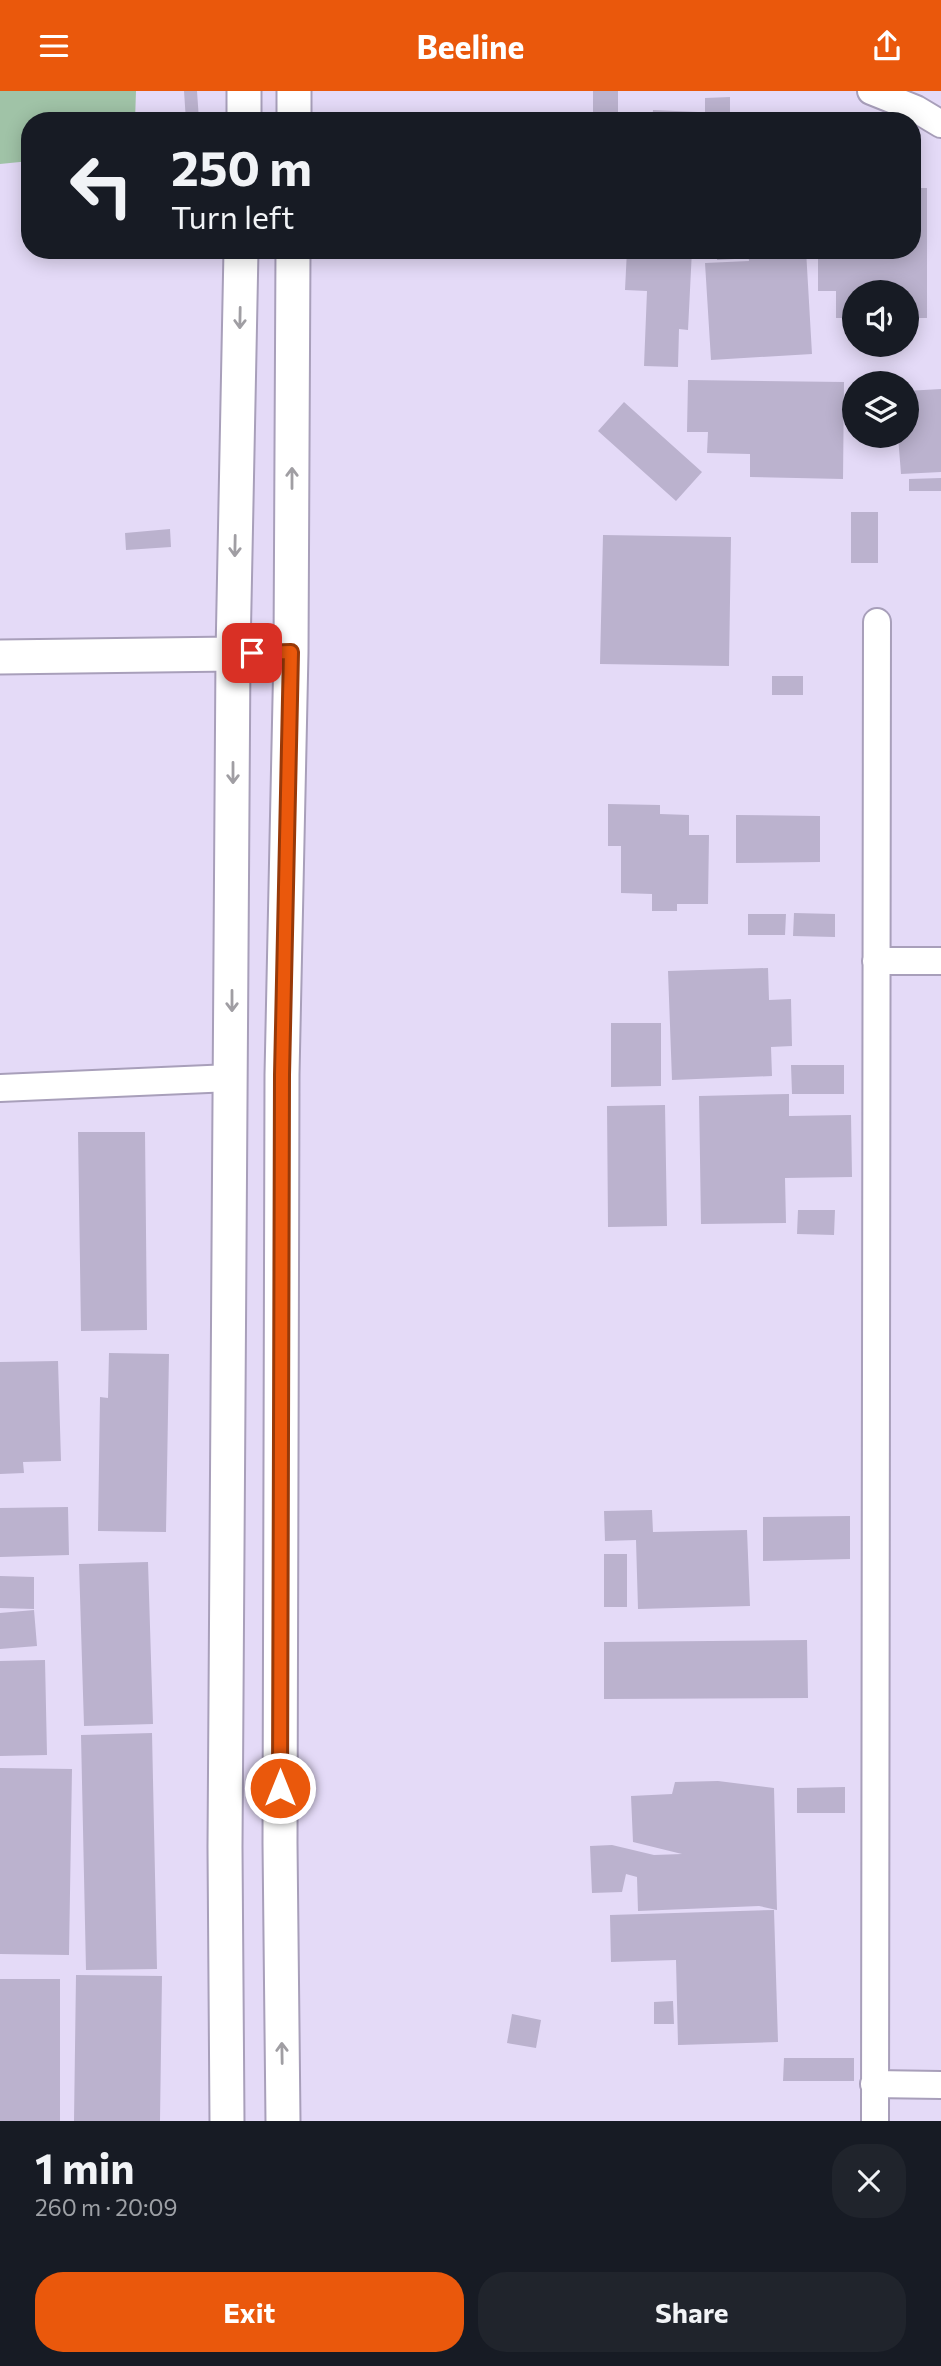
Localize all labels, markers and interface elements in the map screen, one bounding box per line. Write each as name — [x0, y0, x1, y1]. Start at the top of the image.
text: Beeline — [417, 26, 524, 66]
icon: menu — [35, 27, 73, 65]
icon: share — [868, 27, 906, 65]
text: 250 m — [171, 136, 312, 196]
icon: left — [56, 140, 147, 231]
text: Turn left — [171, 196, 295, 236]
map controls — [842, 280, 919, 448]
button: sound — [842, 280, 919, 357]
one-way arrow — [233, 307, 246, 330]
button: layers — [842, 371, 919, 448]
one-way arrow — [285, 467, 299, 490]
one-way arrow — [229, 534, 242, 557]
pin — [222, 623, 282, 683]
icon: arrive — [233, 634, 271, 672]
one-way arrow — [226, 762, 240, 785]
one-way arrow — [225, 989, 239, 1012]
position arrow — [243, 1751, 317, 1825]
one-way arrow — [276, 2042, 289, 2065]
text: 1 min — [35, 2141, 135, 2193]
button: close — [832, 2144, 906, 2218]
text: 260 m · 20:09 — [35, 2193, 177, 2221]
button: Exit — [35, 2272, 464, 2352]
button: Share — [478, 2272, 906, 2352]

